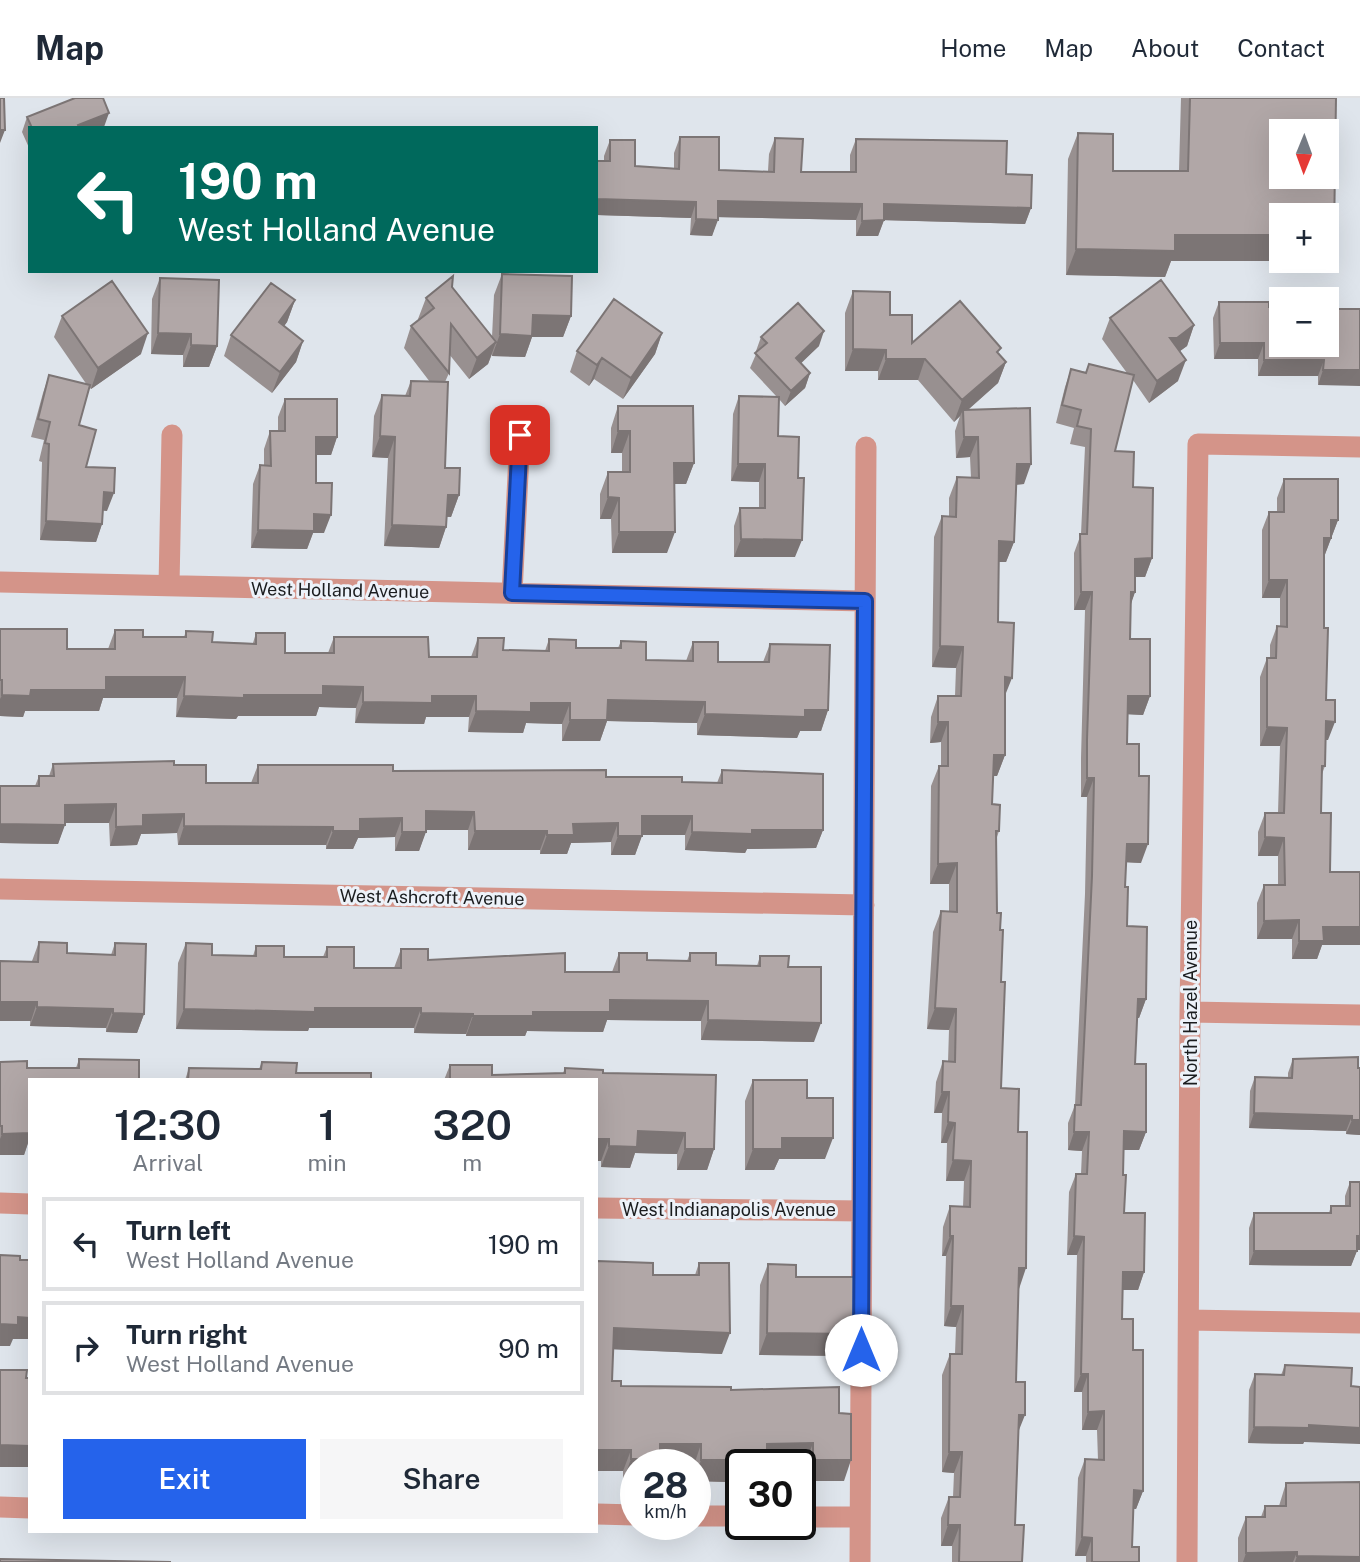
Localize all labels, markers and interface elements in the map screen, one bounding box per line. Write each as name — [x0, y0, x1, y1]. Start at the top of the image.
text: Map — [35, 29, 104, 67]
text: Home — [940, 34, 1006, 62]
text: Map — [1044, 34, 1093, 62]
text: About — [1131, 34, 1199, 62]
text: Contact — [1237, 34, 1325, 62]
north arrow — [1269, 119, 1339, 189]
map controls — [1269, 119, 1339, 357]
text: 190 m — [178, 152, 318, 210]
icon: left — [63, 154, 154, 245]
button: + — [1269, 203, 1339, 273]
text: West Holland Avenue — [178, 211, 495, 248]
button: − — [1269, 287, 1339, 357]
pin — [490, 405, 550, 465]
icon: arrive — [501, 416, 539, 454]
street label: West Holland Avenue — [251, 578, 429, 602]
street label: West Ashcroft Avenue — [339, 885, 525, 909]
street label: North Hazel Avenue — [1180, 920, 1201, 1086]
text: 12:30 — [114, 1100, 221, 1149]
text: 1 — [318, 1100, 336, 1149]
text: 320 — [432, 1100, 512, 1149]
text: Arrival — [132, 1149, 203, 1176]
text: min — [307, 1149, 346, 1176]
text: m — [462, 1149, 482, 1176]
street label: West Indianapolis Avenue — [622, 1199, 836, 1220]
text: Turn left — [126, 1215, 231, 1246]
icon: left — [67, 1225, 105, 1263]
text: 190 m — [488, 1229, 559, 1260]
text: West Holland Avenue — [126, 1246, 354, 1273]
position arrow — [824, 1313, 898, 1387]
text: Turn right — [126, 1319, 248, 1350]
icon: right — [67, 1329, 105, 1367]
text: 90 m — [498, 1333, 559, 1364]
text: West Holland Avenue — [126, 1350, 354, 1377]
button: Exit — [63, 1439, 306, 1519]
button: Share — [320, 1439, 563, 1519]
speed limit sign: 30 — [725, 1449, 816, 1540]
text: 28 — [643, 1465, 688, 1506]
text: km/h — [644, 1501, 687, 1522]

